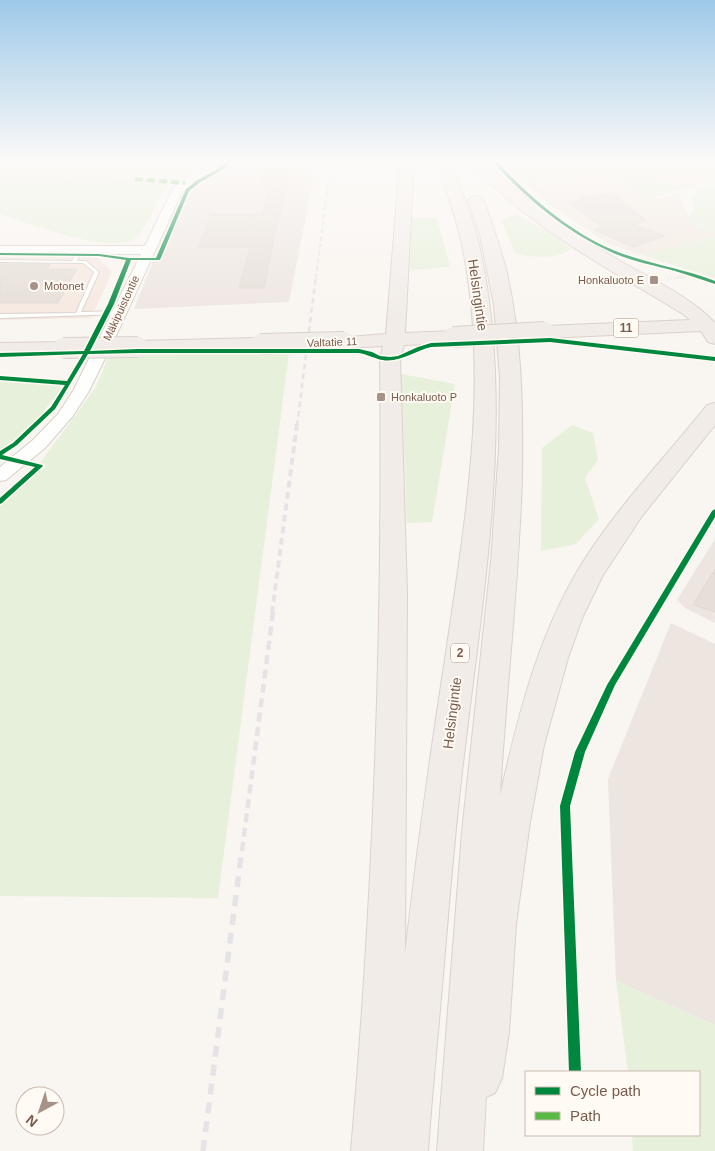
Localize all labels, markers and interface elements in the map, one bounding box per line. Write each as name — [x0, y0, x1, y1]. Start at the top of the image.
street label: Helsingintie — [465, 258, 491, 332]
street label: Mäkipuistontie — [101, 274, 141, 342]
place label: Honkaluoto E — [578, 274, 644, 286]
marker: Honkaluoto E — [648, 274, 660, 286]
marker: Motonet — [28, 280, 40, 292]
place label: Motonet — [44, 280, 84, 292]
road number: 11 — [614, 318, 638, 338]
street label: Valtatie 11 — [307, 335, 357, 349]
marker: Honkaluoto P — [375, 391, 387, 403]
place label: Honkaluoto P — [391, 391, 457, 403]
road number: 2 — [451, 644, 469, 662]
street label: Helsingintie — [440, 676, 464, 750]
legend — [525, 1071, 700, 1136]
text: Cycle path — [570, 1082, 641, 1099]
north arrow — [15, 1086, 65, 1136]
text: Path — [570, 1107, 601, 1124]
text: N — [23, 1112, 41, 1130]

